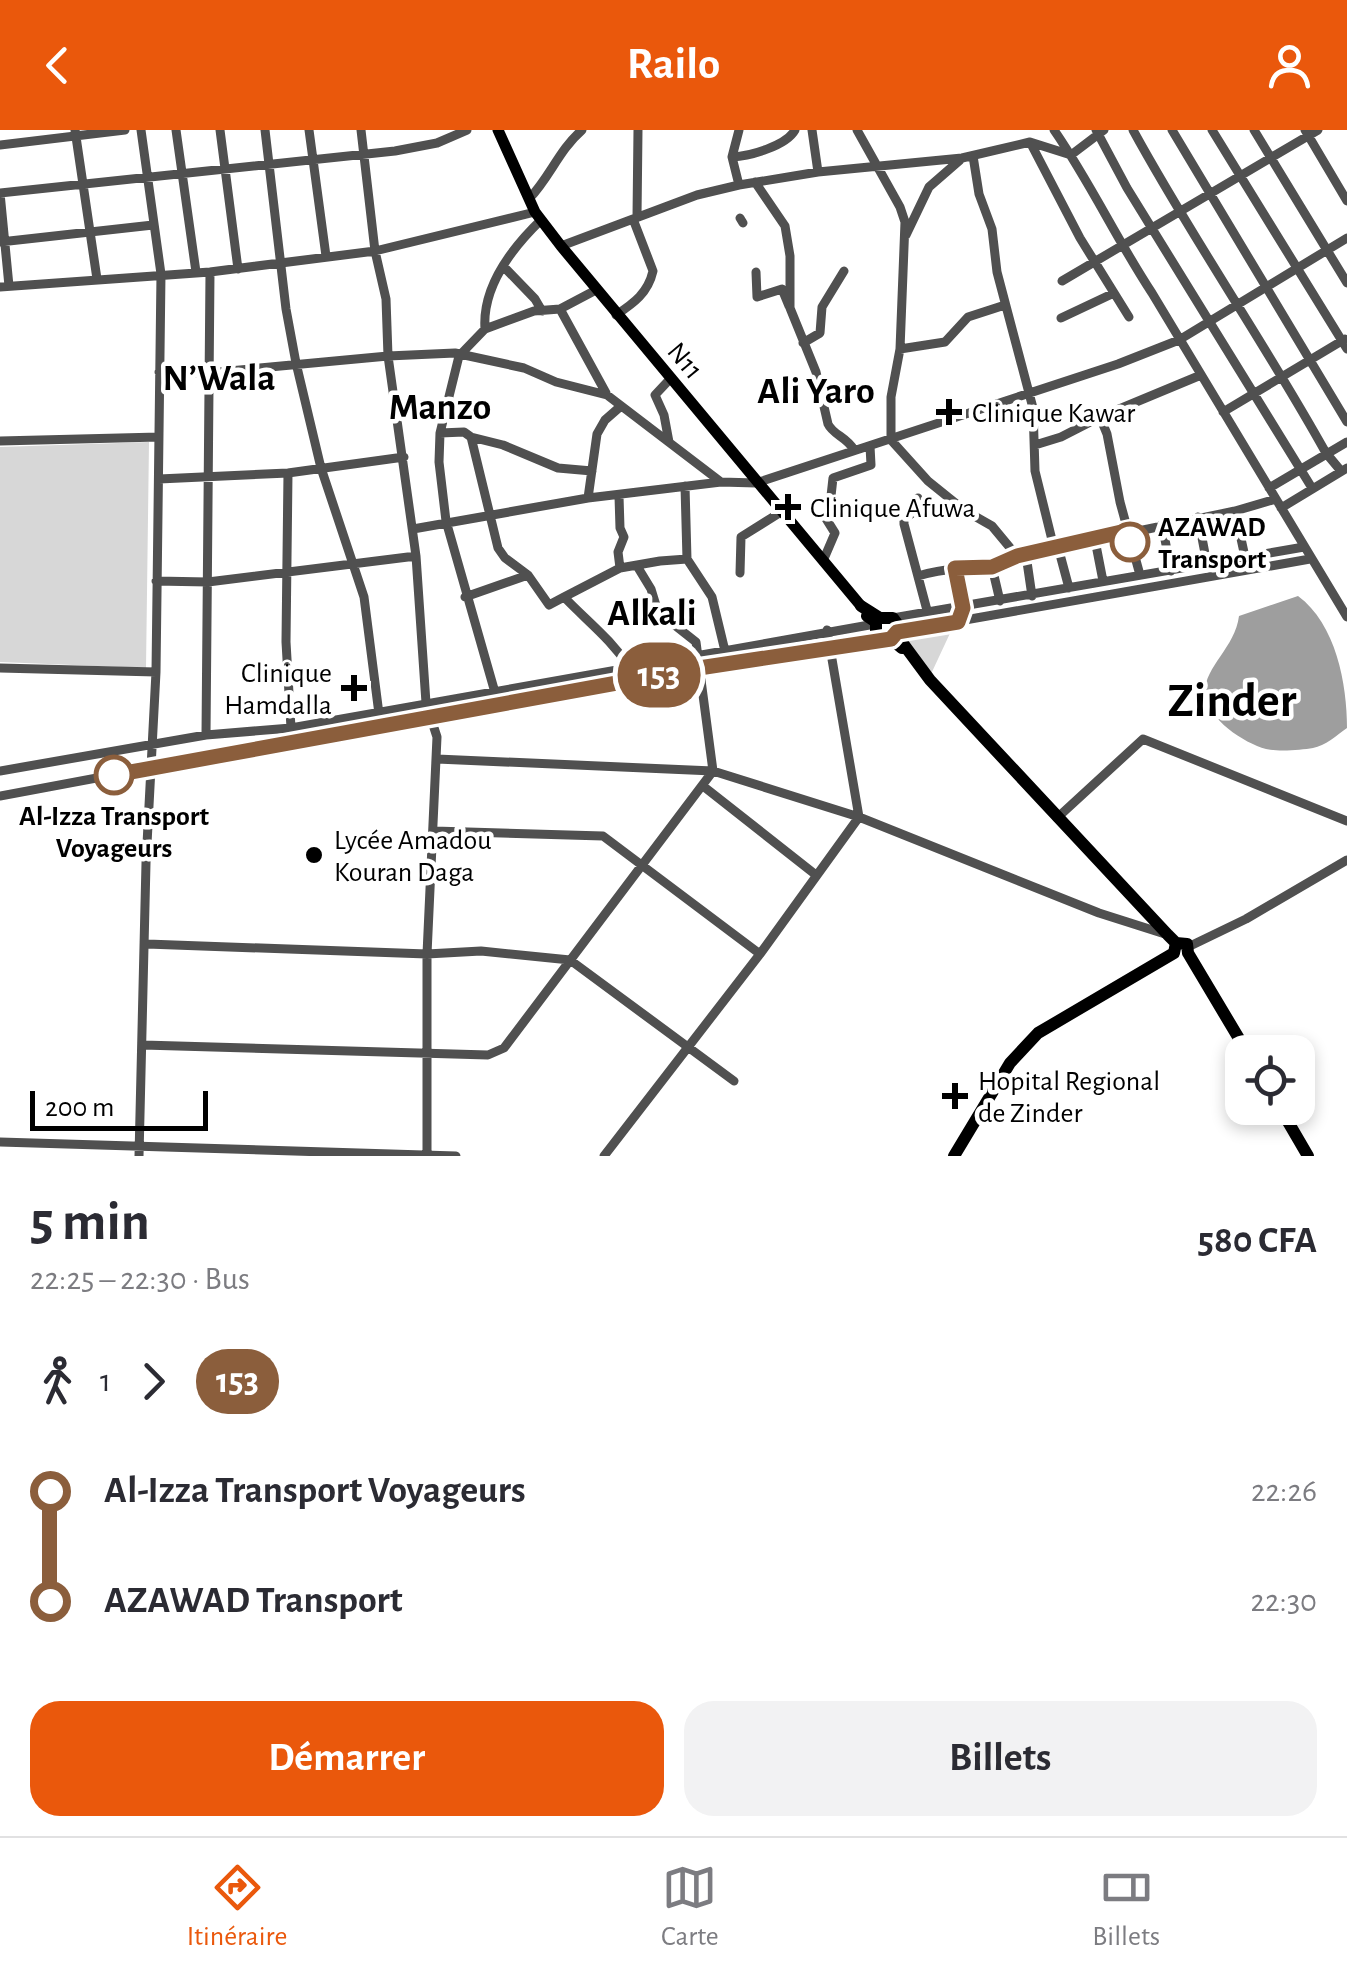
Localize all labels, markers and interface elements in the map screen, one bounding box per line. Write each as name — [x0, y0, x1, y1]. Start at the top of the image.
icon: back — [30, 38, 85, 93]
icon: person — [1262, 38, 1317, 93]
text: Railo — [627, 42, 720, 87]
street label: N11 — [661, 338, 708, 385]
district label: N’Wala — [162, 360, 276, 398]
district label: Ali Yaro — [757, 373, 875, 411]
district label: Manzo — [389, 389, 491, 427]
marker: Clinique Kawar — [936, 399, 962, 425]
place label: Clinique Kawar — [972, 400, 1135, 428]
marker: Clinique Afuwa — [775, 494, 801, 520]
place label: Clinique Afuwa — [810, 495, 976, 523]
place label: AZAWAD Transport — [1158, 514, 1267, 574]
marker: AZAWAD Transport — [1111, 523, 1149, 561]
district label: Alkali — [607, 595, 697, 633]
line badge: 153 — [602, 642, 716, 708]
text: 153 — [638, 658, 680, 693]
place label: Clinique Hamdalla — [224, 660, 332, 720]
marker: Clinique Hamdalla — [341, 675, 367, 701]
district label: Zinder — [1168, 678, 1297, 726]
marker: Al-Izza Transport Voyageurs — [95, 756, 133, 794]
place label: Al-Izza Transport Voyageurs — [19, 803, 210, 863]
place label: Lycée Amadou Kouran Daga — [334, 827, 492, 887]
marker: Lycée Amadou Kouran Daga — [303, 844, 325, 866]
map controls — [1225, 1035, 1315, 1125]
button: locate — [1225, 1035, 1315, 1125]
place label: Hopital Regional de Zinder — [978, 1068, 1160, 1128]
marker: Hopital Regional de Zinder — [942, 1083, 968, 1109]
scale bar — [30, 1086, 208, 1130]
text: 200 m — [45, 1094, 114, 1122]
text: 5 min — [30, 1195, 150, 1250]
text: 580 CFA — [1197, 1222, 1317, 1260]
text: 22:25 – 22:30 · Bus — [30, 1263, 250, 1295]
icon: walk — [30, 1354, 85, 1409]
icon: forward — [126, 1354, 181, 1409]
text: 153 — [216, 1364, 259, 1399]
text: 1 — [100, 1365, 111, 1397]
text: Al-Izza Transport Voyageurs — [104, 1472, 526, 1510]
text: 22:26 — [1251, 1475, 1317, 1507]
text: AZAWAD Transport — [104, 1582, 403, 1620]
text: 22:30 — [1250, 1585, 1317, 1617]
button: Démarrer — [30, 1701, 664, 1816]
button: Billets — [684, 1701, 1317, 1816]
tab: Itinéraire — [187, 1860, 287, 1954]
tab: Carte — [661, 1860, 719, 1954]
tab: Billets — [1092, 1860, 1160, 1954]

